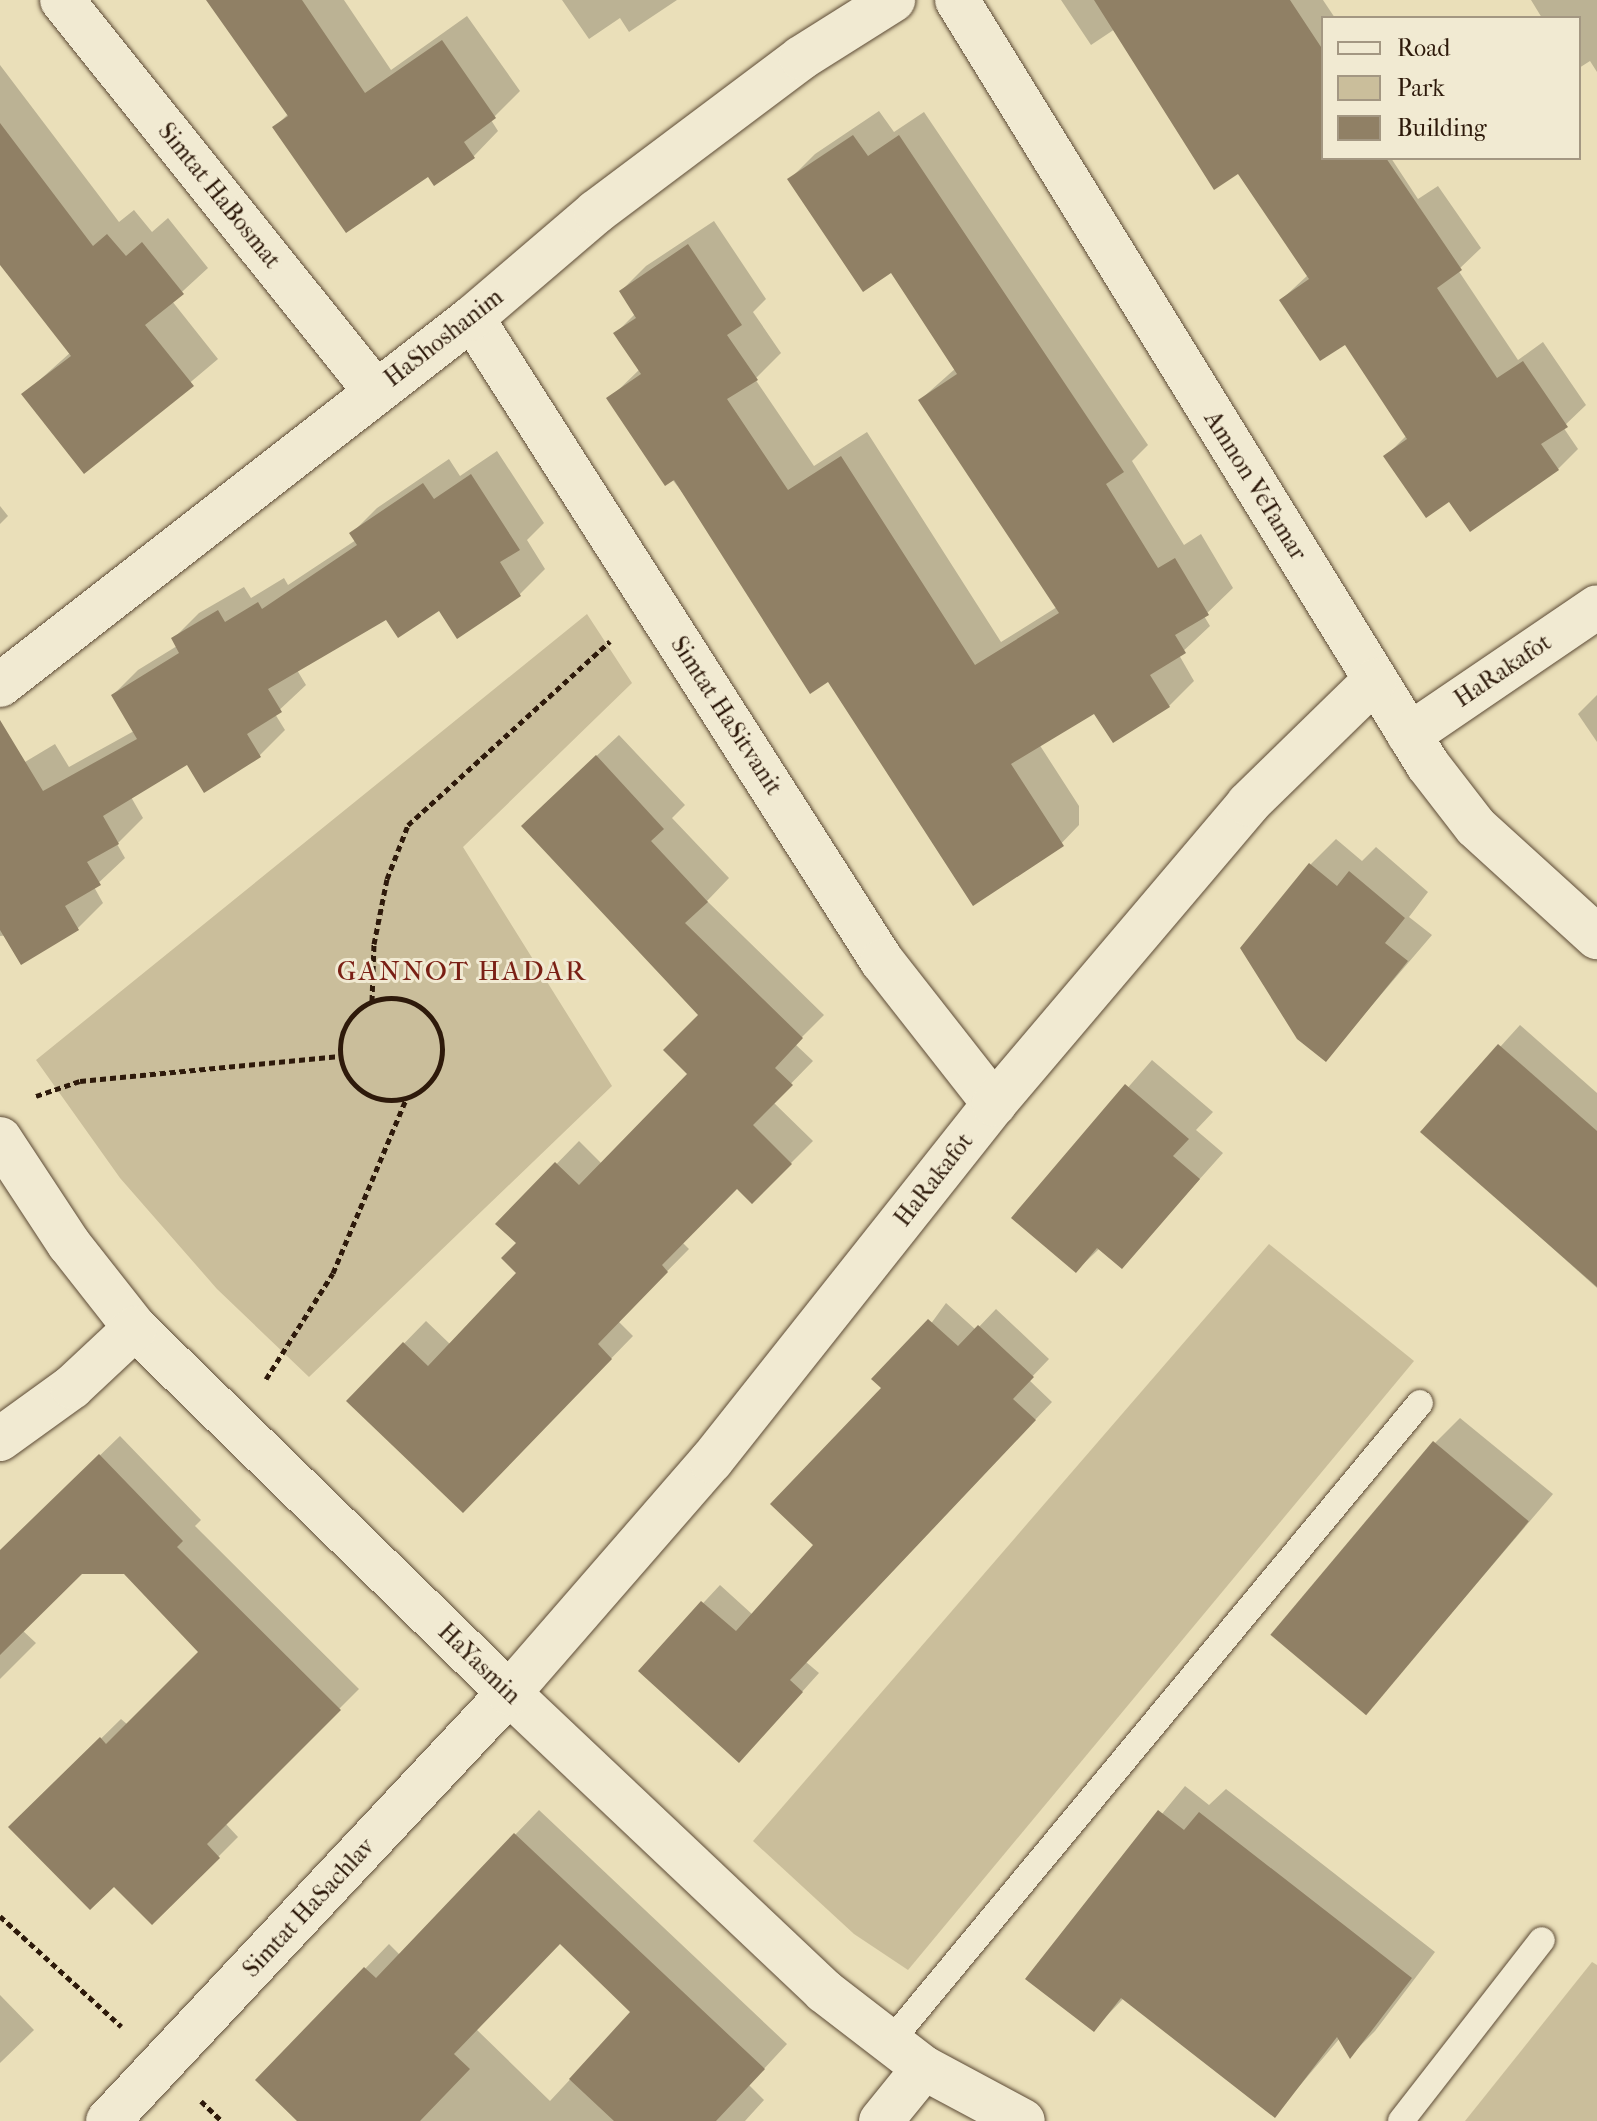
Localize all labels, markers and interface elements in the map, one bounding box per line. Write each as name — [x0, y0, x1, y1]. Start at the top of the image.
legend — [1321, 16, 1581, 160]
text: Road — [1397, 34, 1450, 62]
text: Park — [1397, 74, 1445, 102]
text: Building — [1397, 114, 1487, 142]
street label: Simtat HaBosmat — [152, 117, 286, 275]
street label: HaShoshanim — [379, 283, 509, 393]
street label: Amnon VeTamar — [1198, 406, 1312, 566]
street label: HaRakafot — [1449, 628, 1557, 714]
street label: Simtat HaSitvanit — [664, 631, 788, 801]
district label: GANNOT HADAR — [337, 954, 587, 988]
street label: HaRakafot — [889, 1128, 979, 1232]
street label: HaYasmin — [432, 1618, 526, 1710]
street label: Simtat HaSachlav — [237, 1832, 381, 1984]

